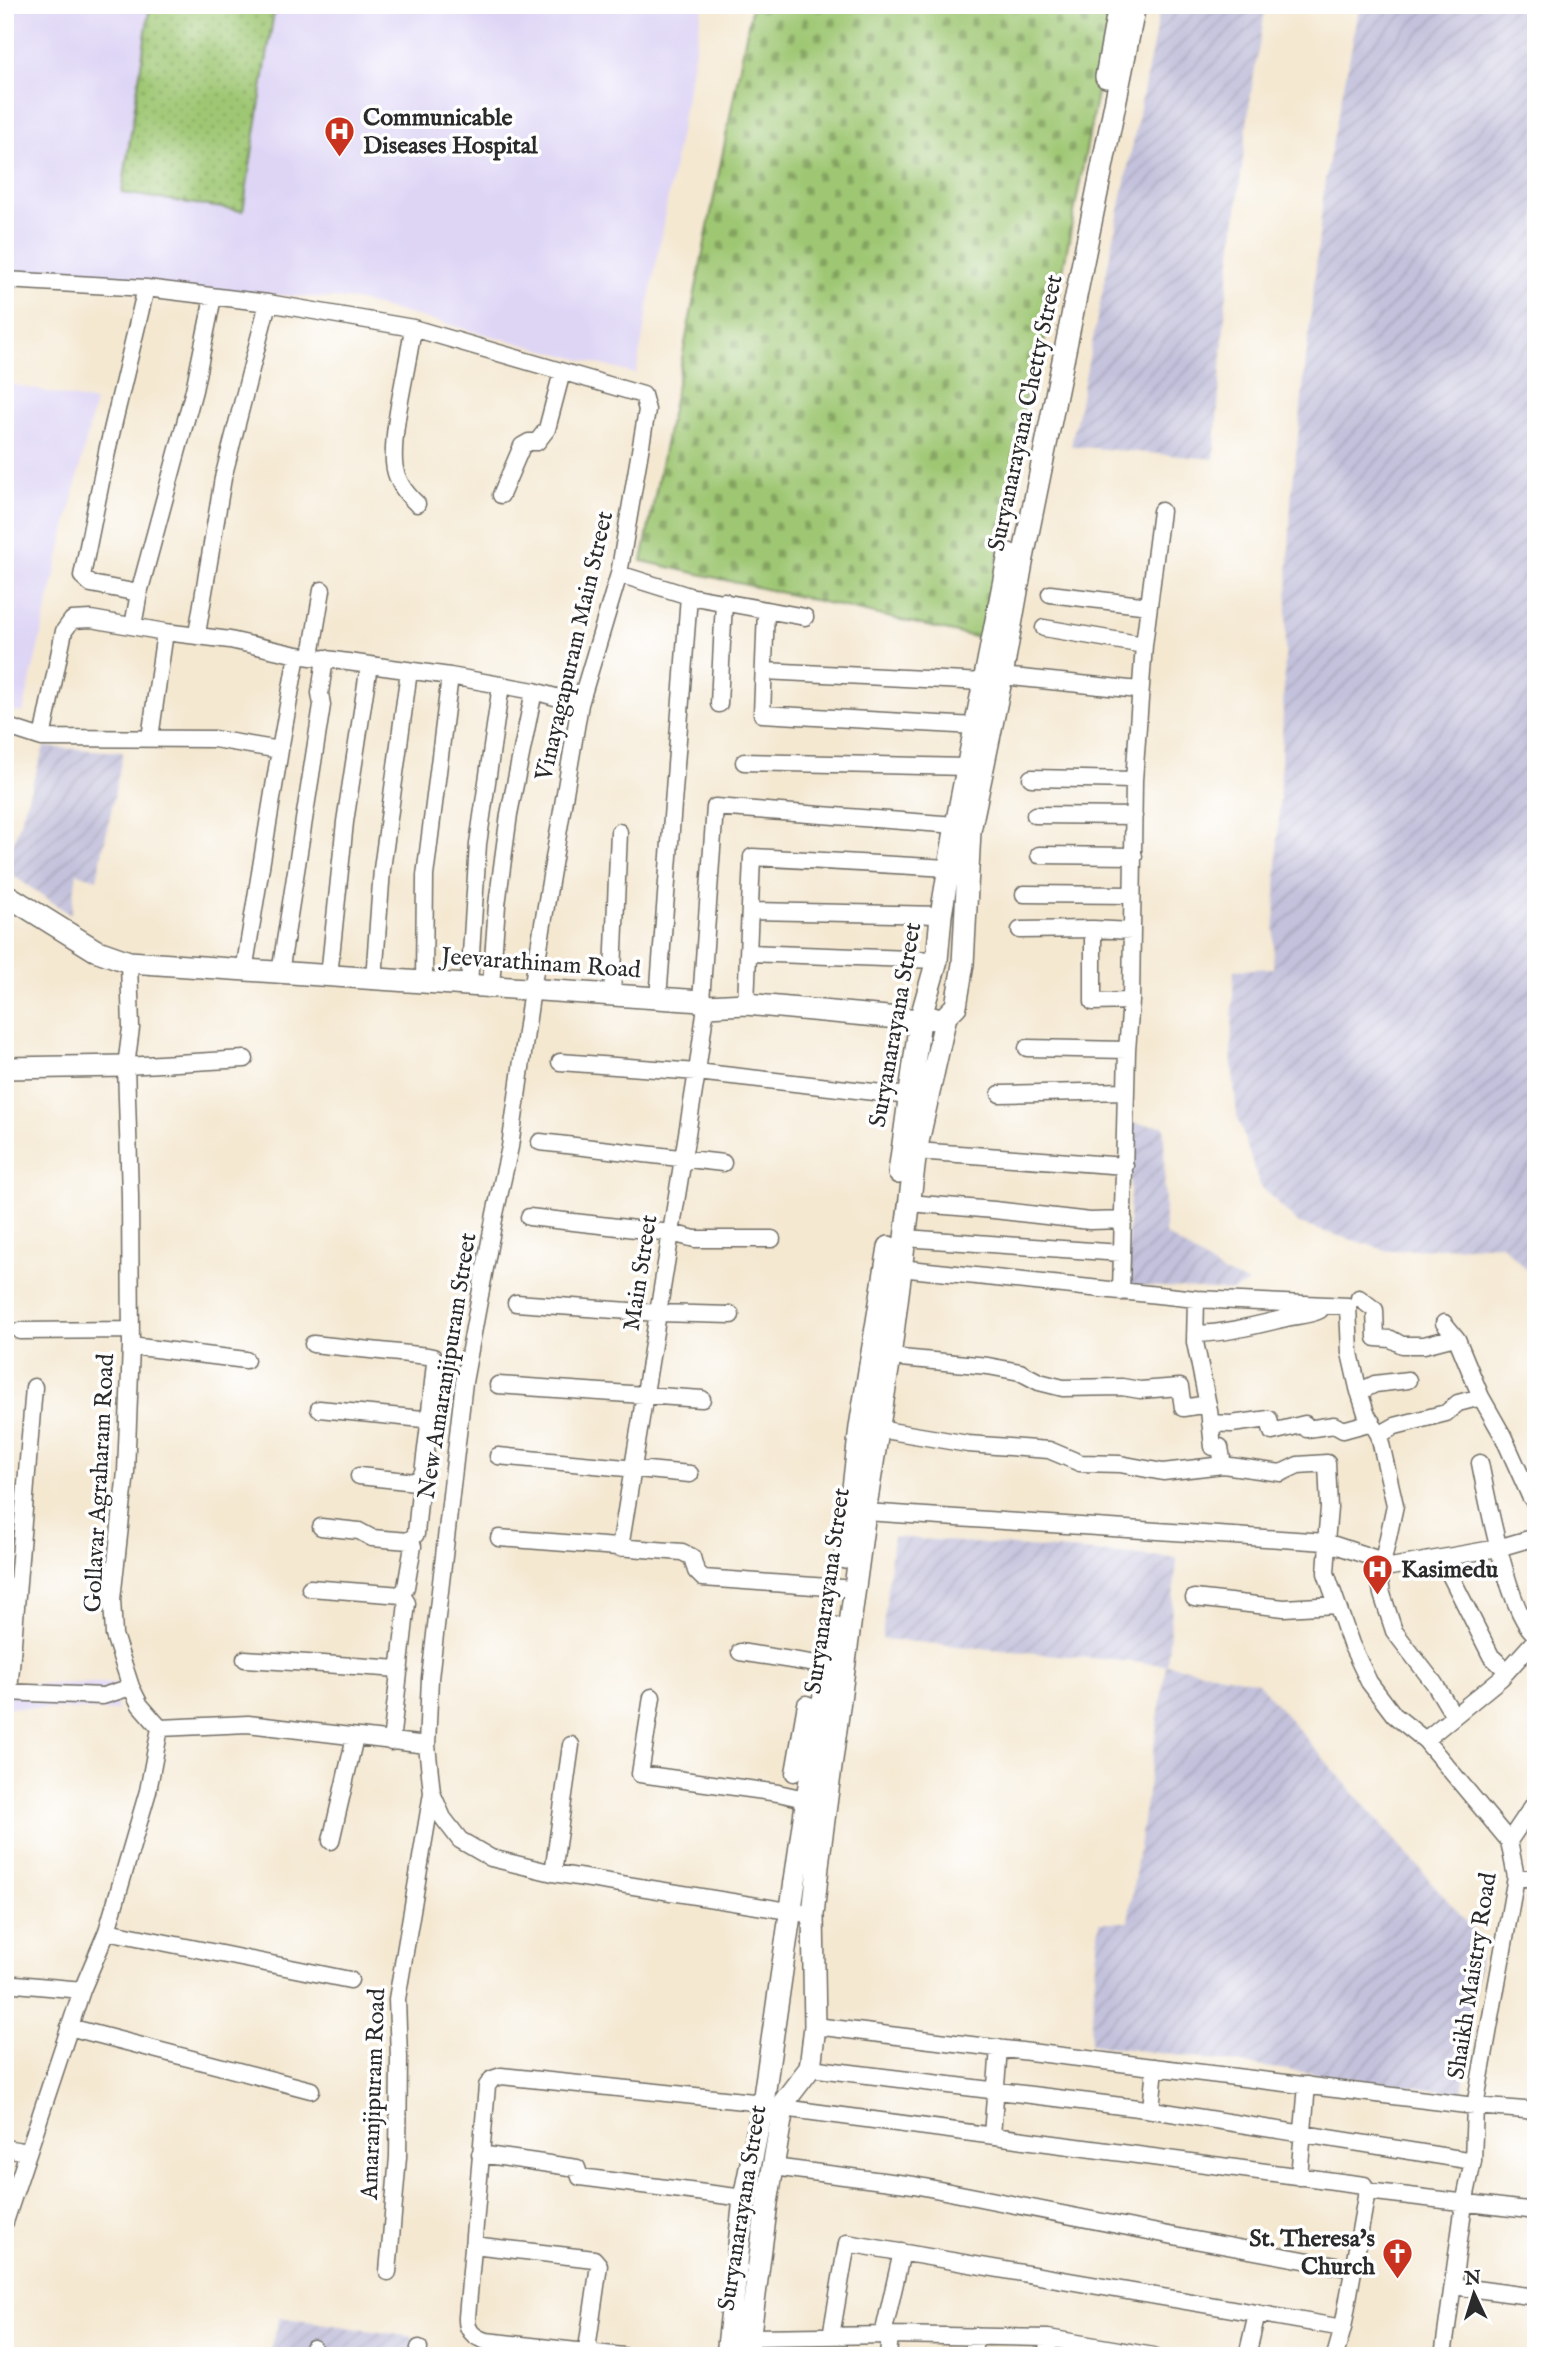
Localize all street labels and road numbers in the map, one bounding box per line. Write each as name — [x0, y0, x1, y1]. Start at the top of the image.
street label: Suryanarayana Chetty Street — [982, 272, 1070, 554]
street label: Vinayagapuram Main Street — [529, 508, 621, 785]
street label: Suryanarayana Street — [863, 920, 929, 1130]
street label: Jeevarathinam Road — [437, 941, 642, 986]
street label: Main Street — [617, 1213, 665, 1333]
street label: New Amaranjipuram Street — [412, 1231, 484, 1501]
street label: Gollavar Agraharam Road — [78, 1353, 122, 1613]
street label: Suryanarayana Street — [798, 1486, 858, 1696]
street label: Shaikh Maistry Road — [1441, 1870, 1505, 2082]
street label: Amaranjipuram Road — [355, 1988, 393, 2201]
street label: Suryanarayana Street — [711, 2103, 775, 2313]

